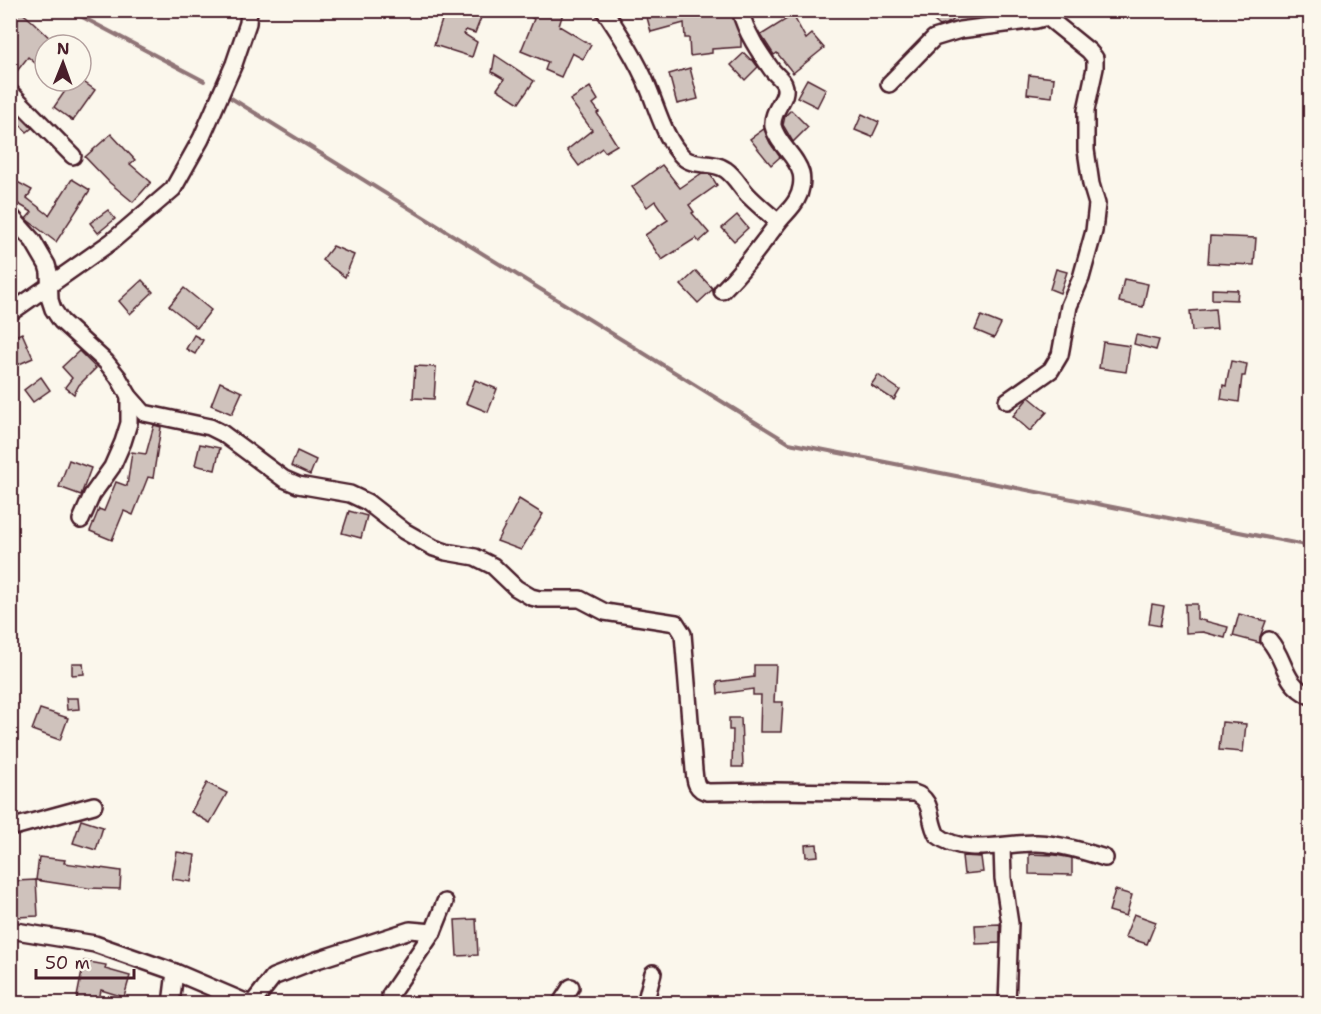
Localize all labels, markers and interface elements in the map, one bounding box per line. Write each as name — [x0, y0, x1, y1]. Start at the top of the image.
north arrow — [33, 33, 93, 93]
text: N — [57, 38, 70, 59]
scale bar — [36, 942, 134, 980]
text: 50 m — [45, 951, 90, 975]

